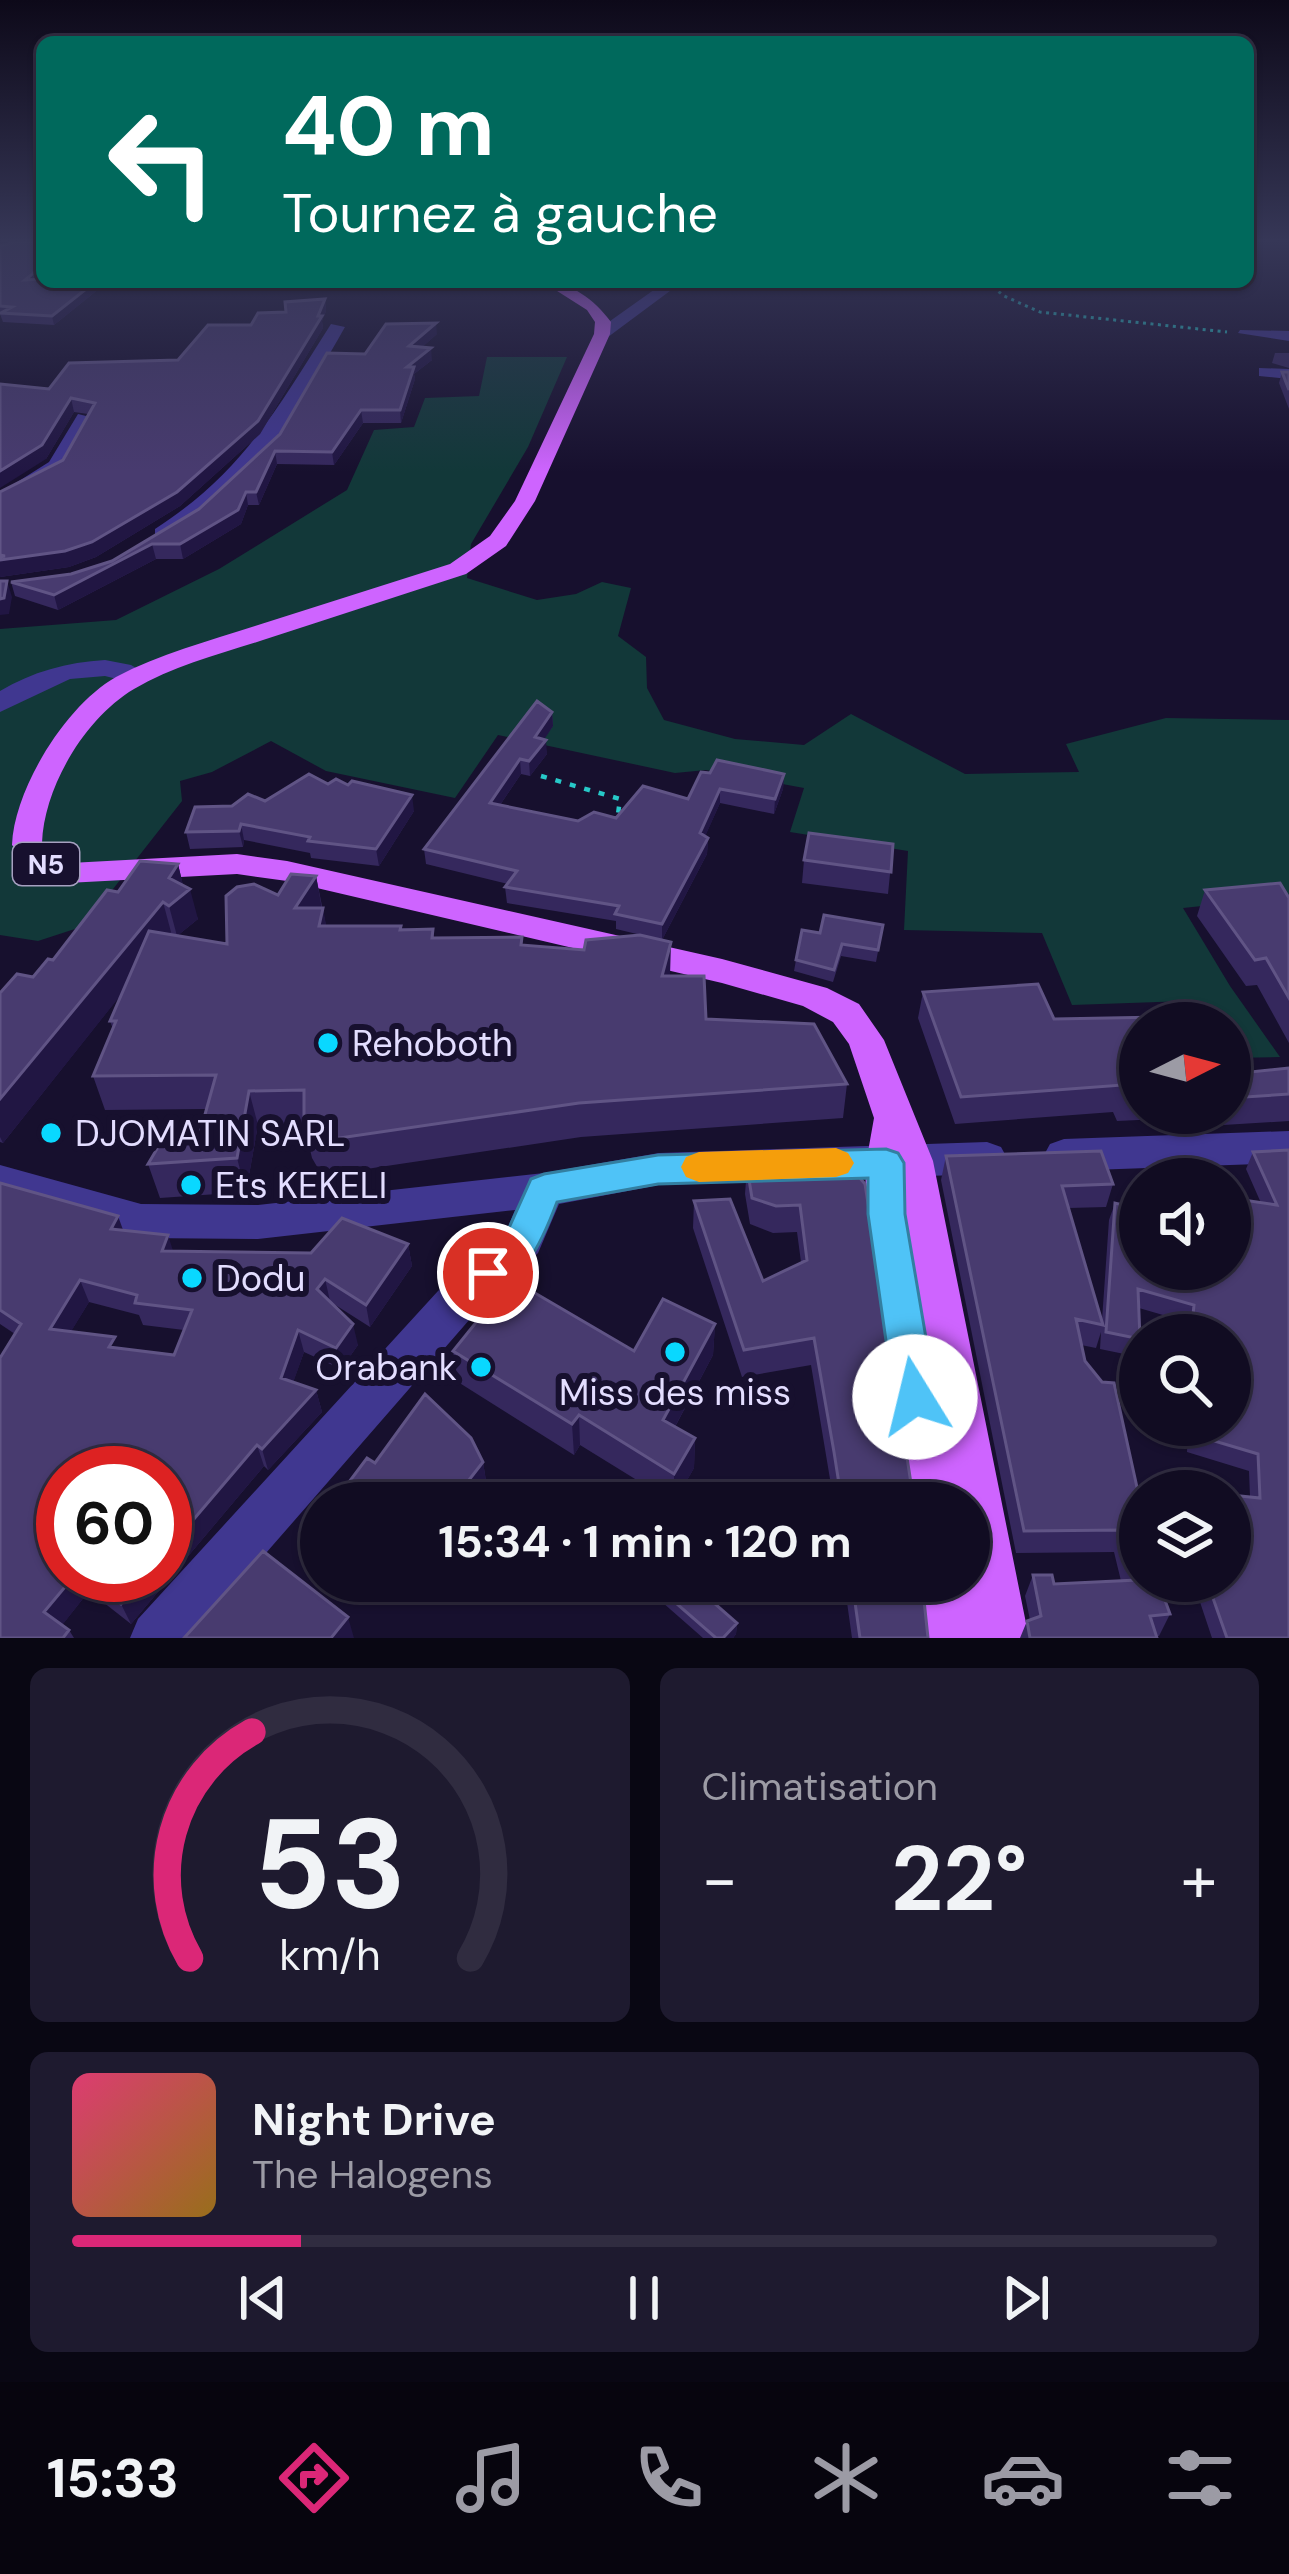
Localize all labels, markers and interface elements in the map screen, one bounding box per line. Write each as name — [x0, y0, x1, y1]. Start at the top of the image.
text: 40 m — [282, 72, 495, 181]
icon: left — [84, 84, 240, 240]
text: Tournez à gauche — [282, 178, 718, 249]
road number: N5 — [13, 843, 79, 885]
north arrow — [1119, 1002, 1251, 1134]
map controls — [1119, 1002, 1251, 1602]
place label: Rehoboth — [352, 1020, 513, 1067]
marker: Rehoboth — [315, 1030, 341, 1056]
place label: DJOMATIN SARL — [75, 1110, 345, 1157]
marker: DJOMATIN SARL — [38, 1120, 64, 1146]
button: sound — [1119, 1158, 1251, 1290]
place label: Ets KEKELI — [215, 1162, 387, 1209]
marker: Ets KEKELI — [178, 1172, 204, 1198]
pin — [437, 1222, 539, 1324]
icon: arrive — [455, 1240, 521, 1306]
place label: Dodu — [216, 1255, 305, 1302]
marker: Dodu — [179, 1265, 205, 1291]
button: search — [1119, 1314, 1251, 1446]
position arrow — [852, 1334, 978, 1460]
marker: Miss des miss — [662, 1339, 688, 1365]
place label: Orabank — [315, 1344, 457, 1391]
marker: Orabank — [468, 1354, 494, 1380]
place label: Miss des miss — [559, 1369, 791, 1416]
speed limit sign: 60 — [36, 1446, 192, 1602]
button: layers — [1119, 1470, 1251, 1602]
text: 15:34 · 1 min · 120 m — [438, 1512, 852, 1571]
text: Climatisation — [702, 1761, 938, 1812]
text: 53 — [253, 1783, 406, 1946]
text: 22° — [891, 1821, 1028, 1938]
text: − — [702, 1837, 738, 1922]
text: + — [1181, 1837, 1217, 1922]
text: km/h — [279, 1927, 380, 1983]
text: Night Drive — [252, 2090, 496, 2149]
text: The Halogens — [252, 2149, 493, 2200]
icon: previous — [230, 2265, 296, 2331]
icon: pause — [611, 2265, 677, 2331]
icon: next — [993, 2265, 1059, 2331]
icon: directions — [272, 2436, 356, 2520]
icon: music — [449, 2436, 533, 2520]
icon: phone — [627, 2436, 711, 2520]
icon: climate — [804, 2436, 888, 2520]
icon: car — [981, 2436, 1065, 2520]
icon: filters — [1158, 2436, 1242, 2520]
text: 15:33 — [47, 2443, 179, 2514]

